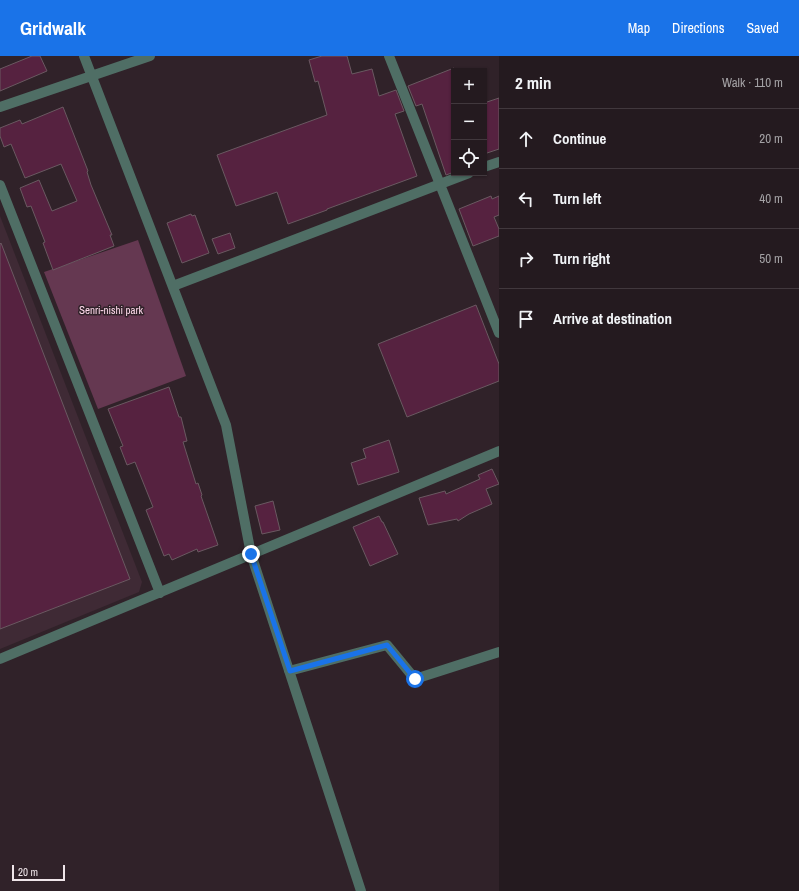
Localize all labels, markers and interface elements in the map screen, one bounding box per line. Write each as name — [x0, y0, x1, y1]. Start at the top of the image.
text: Gridwalk — [20, 15, 86, 41]
text: Map — [628, 19, 650, 37]
text: Directions — [672, 19, 724, 37]
text: Saved — [746, 19, 779, 37]
map controls — [451, 68, 487, 176]
button: + — [451, 68, 487, 104]
text: 2 min — [515, 71, 551, 94]
text: Walk · 110 m — [722, 74, 783, 91]
button: − — [451, 104, 487, 140]
icon: ahead — [515, 128, 537, 150]
text: Continue — [553, 128, 606, 149]
text: 20 m — [759, 130, 783, 147]
button: locate — [451, 140, 487, 176]
icon: left — [515, 188, 537, 210]
text: Turn left — [553, 188, 601, 209]
text: 40 m — [759, 190, 783, 207]
icon: right — [515, 248, 537, 270]
text: Turn right — [553, 248, 610, 269]
text: 50 m — [759, 250, 783, 267]
park label: Senri-nishi park — [79, 303, 144, 317]
icon: arrive — [515, 308, 537, 330]
text: Arrive at destination — [553, 308, 672, 329]
route end — [242, 545, 260, 563]
route start — [406, 670, 424, 688]
scale bar — [12, 863, 65, 882]
text: 20 m — [18, 865, 38, 879]

